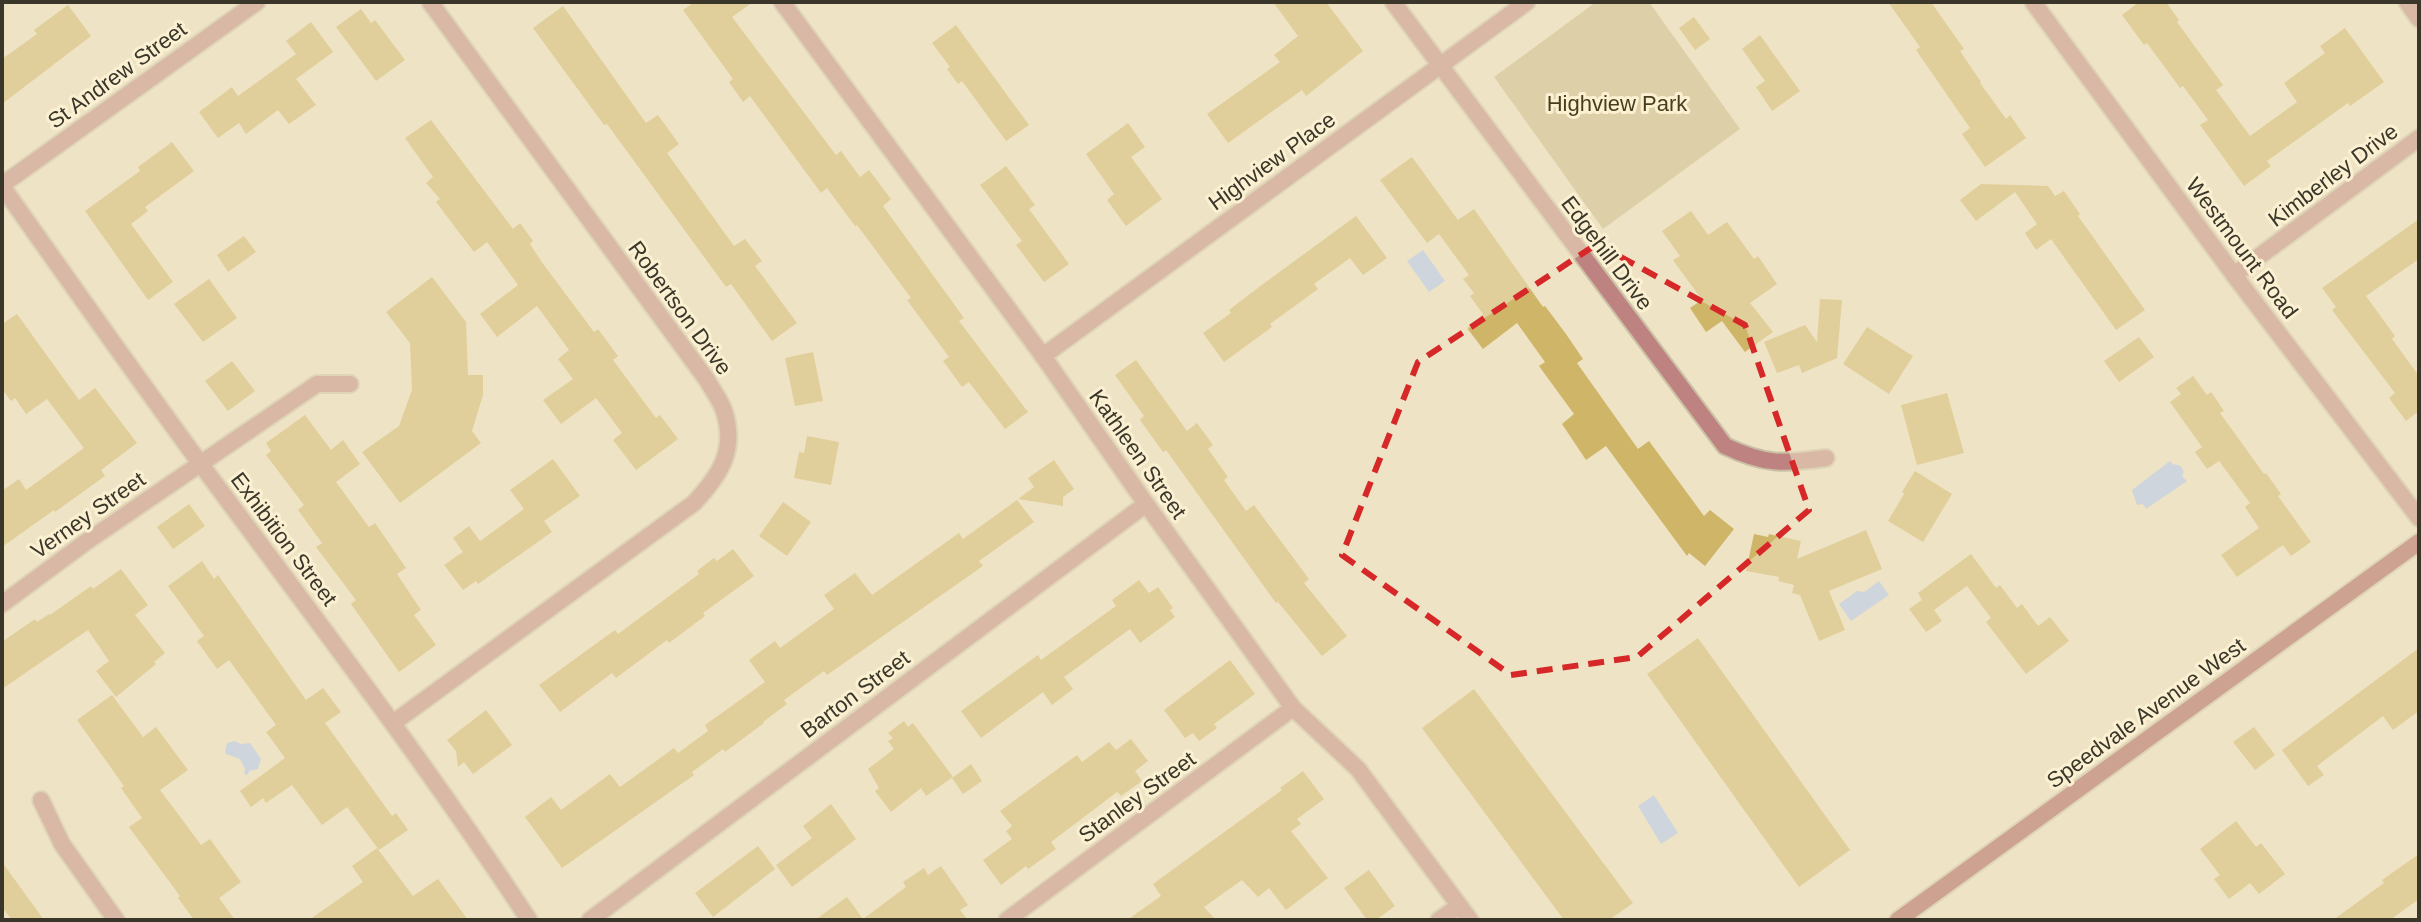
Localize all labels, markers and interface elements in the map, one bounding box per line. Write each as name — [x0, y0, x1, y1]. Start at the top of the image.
street label: St Andrew Street — [43, 16, 191, 134]
park label: Highview Park — [1547, 91, 1688, 116]
street label: Highview Place — [1204, 107, 1340, 215]
street label: Kimberley Drive — [2263, 118, 2403, 232]
street label: Westmount Road — [2181, 173, 2303, 323]
street label: Edgehill Drive — [1556, 191, 1658, 315]
street label: Robertson Drive — [623, 236, 737, 380]
street label: Kathleen Street — [1084, 385, 1192, 523]
street label: Verney Street — [26, 467, 150, 563]
street label: Exhibition Street — [226, 468, 342, 610]
street label: Speedvale Avenue West — [2042, 633, 2250, 793]
street label: Barton Street — [796, 645, 914, 743]
street label: Stanley Street — [1074, 746, 1200, 848]

